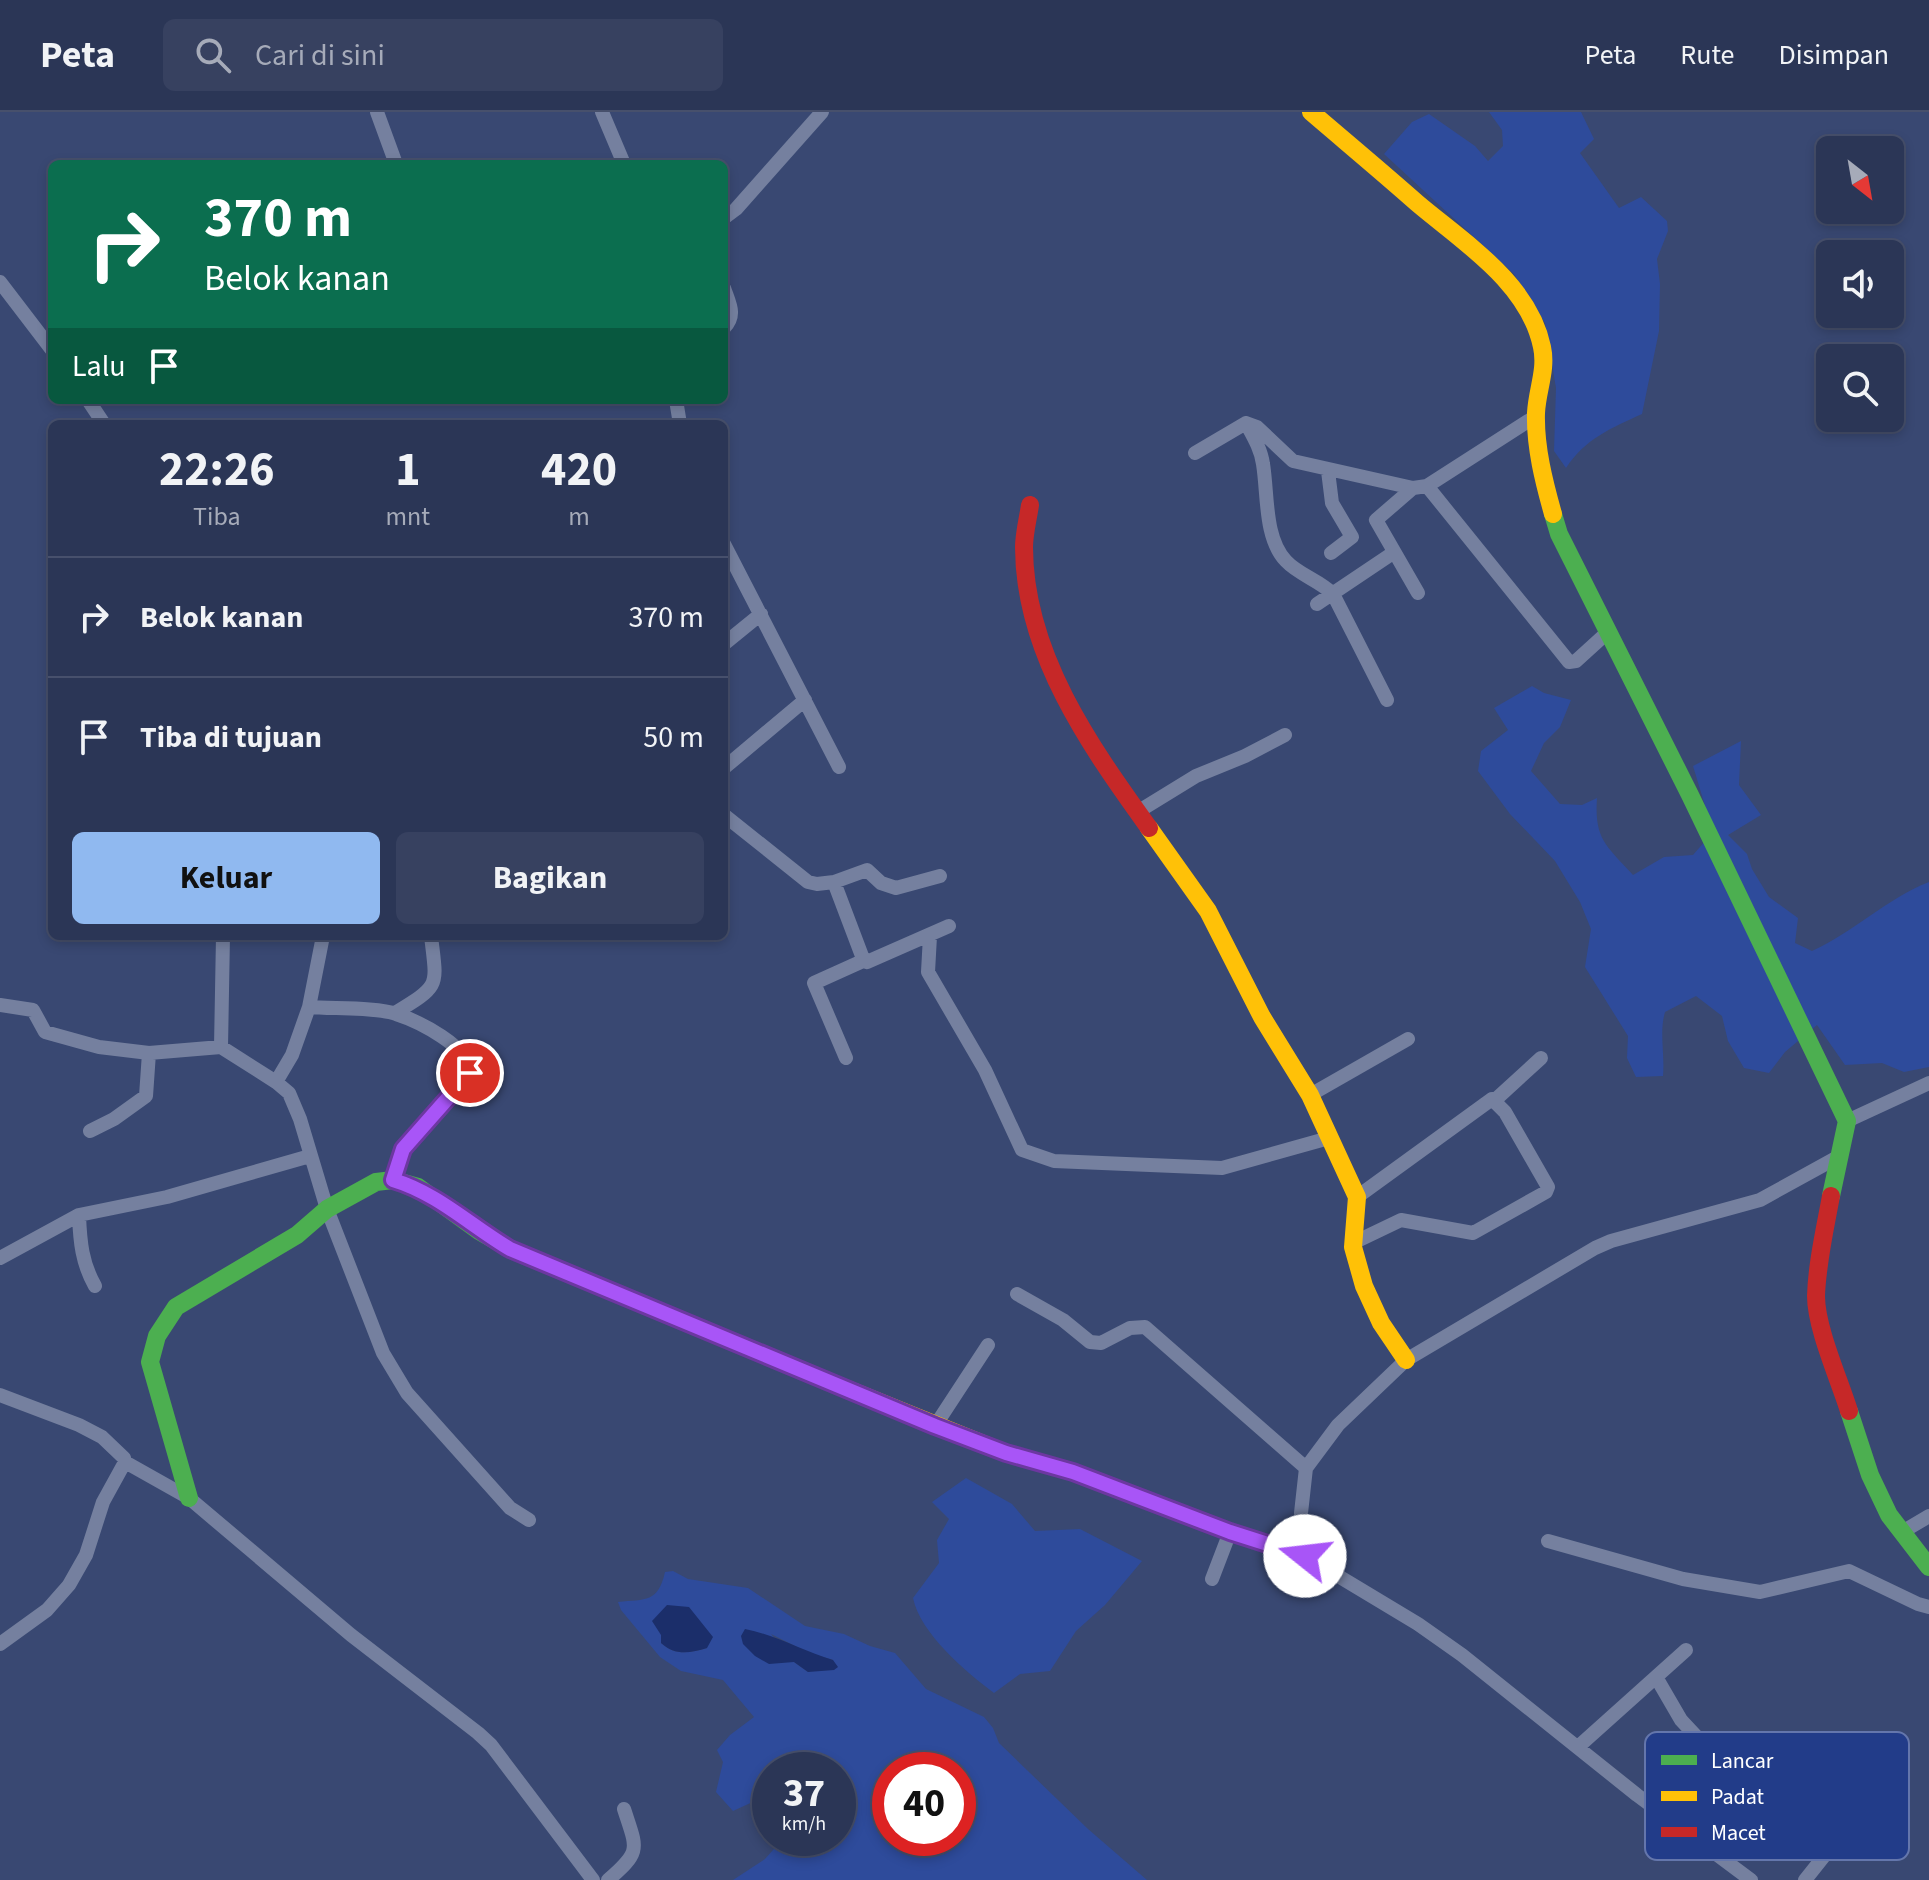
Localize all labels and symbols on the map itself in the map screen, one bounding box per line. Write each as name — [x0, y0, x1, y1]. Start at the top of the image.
north arrow — [1816, 136, 1904, 224]
pin — [436, 1039, 504, 1107]
position arrow — [1263, 1514, 1347, 1598]
legend — [1645, 1732, 1909, 1860]
text: Lancar — [1711, 1745, 1774, 1777]
speed limit sign: 40 — [872, 1752, 976, 1856]
text: Padat — [1711, 1781, 1765, 1813]
text: Macet — [1711, 1817, 1766, 1849]

